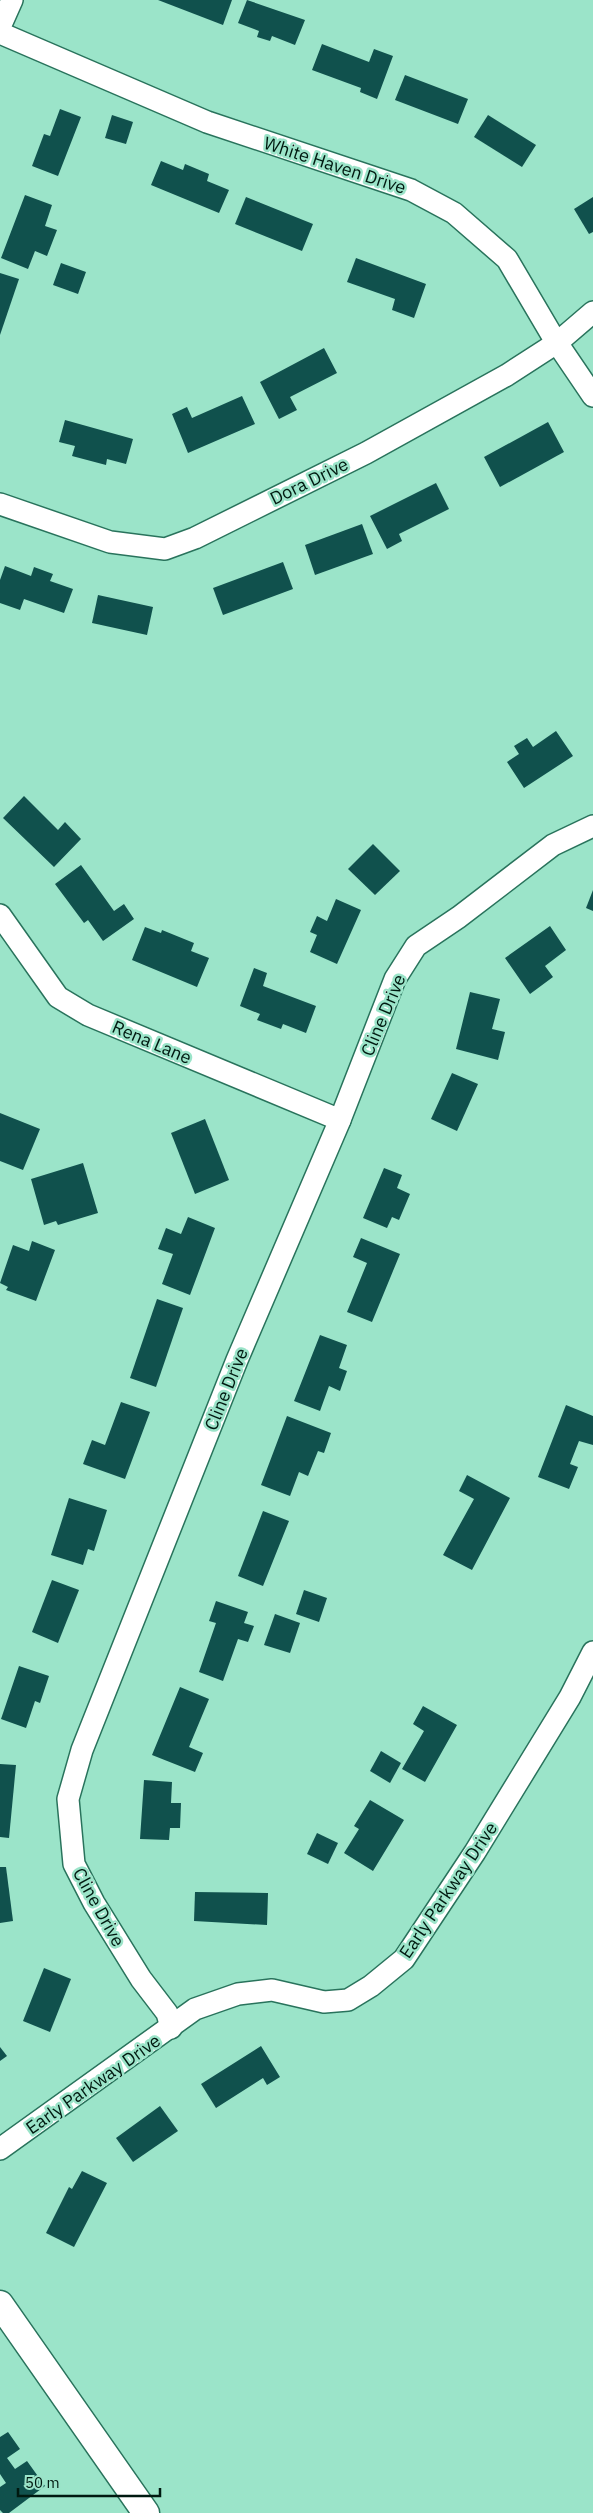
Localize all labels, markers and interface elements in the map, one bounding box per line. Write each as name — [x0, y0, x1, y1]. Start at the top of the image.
street label: White Haven Drive — [261, 131, 409, 199]
street label: Dora Drive — [266, 452, 352, 510]
street label: Cline Drive — [355, 970, 411, 1059]
street label: Rena Lane — [109, 1015, 195, 1069]
street label: Cline Drive — [199, 1344, 253, 1434]
street label: Early Parkway Drive — [394, 1817, 502, 1962]
street label: Cline Drive — [68, 1864, 130, 1951]
street label: Early Parkway Drive — [21, 2029, 165, 2139]
scale bar — [18, 2466, 160, 2498]
text: 50 m — [25, 2473, 60, 2492]

